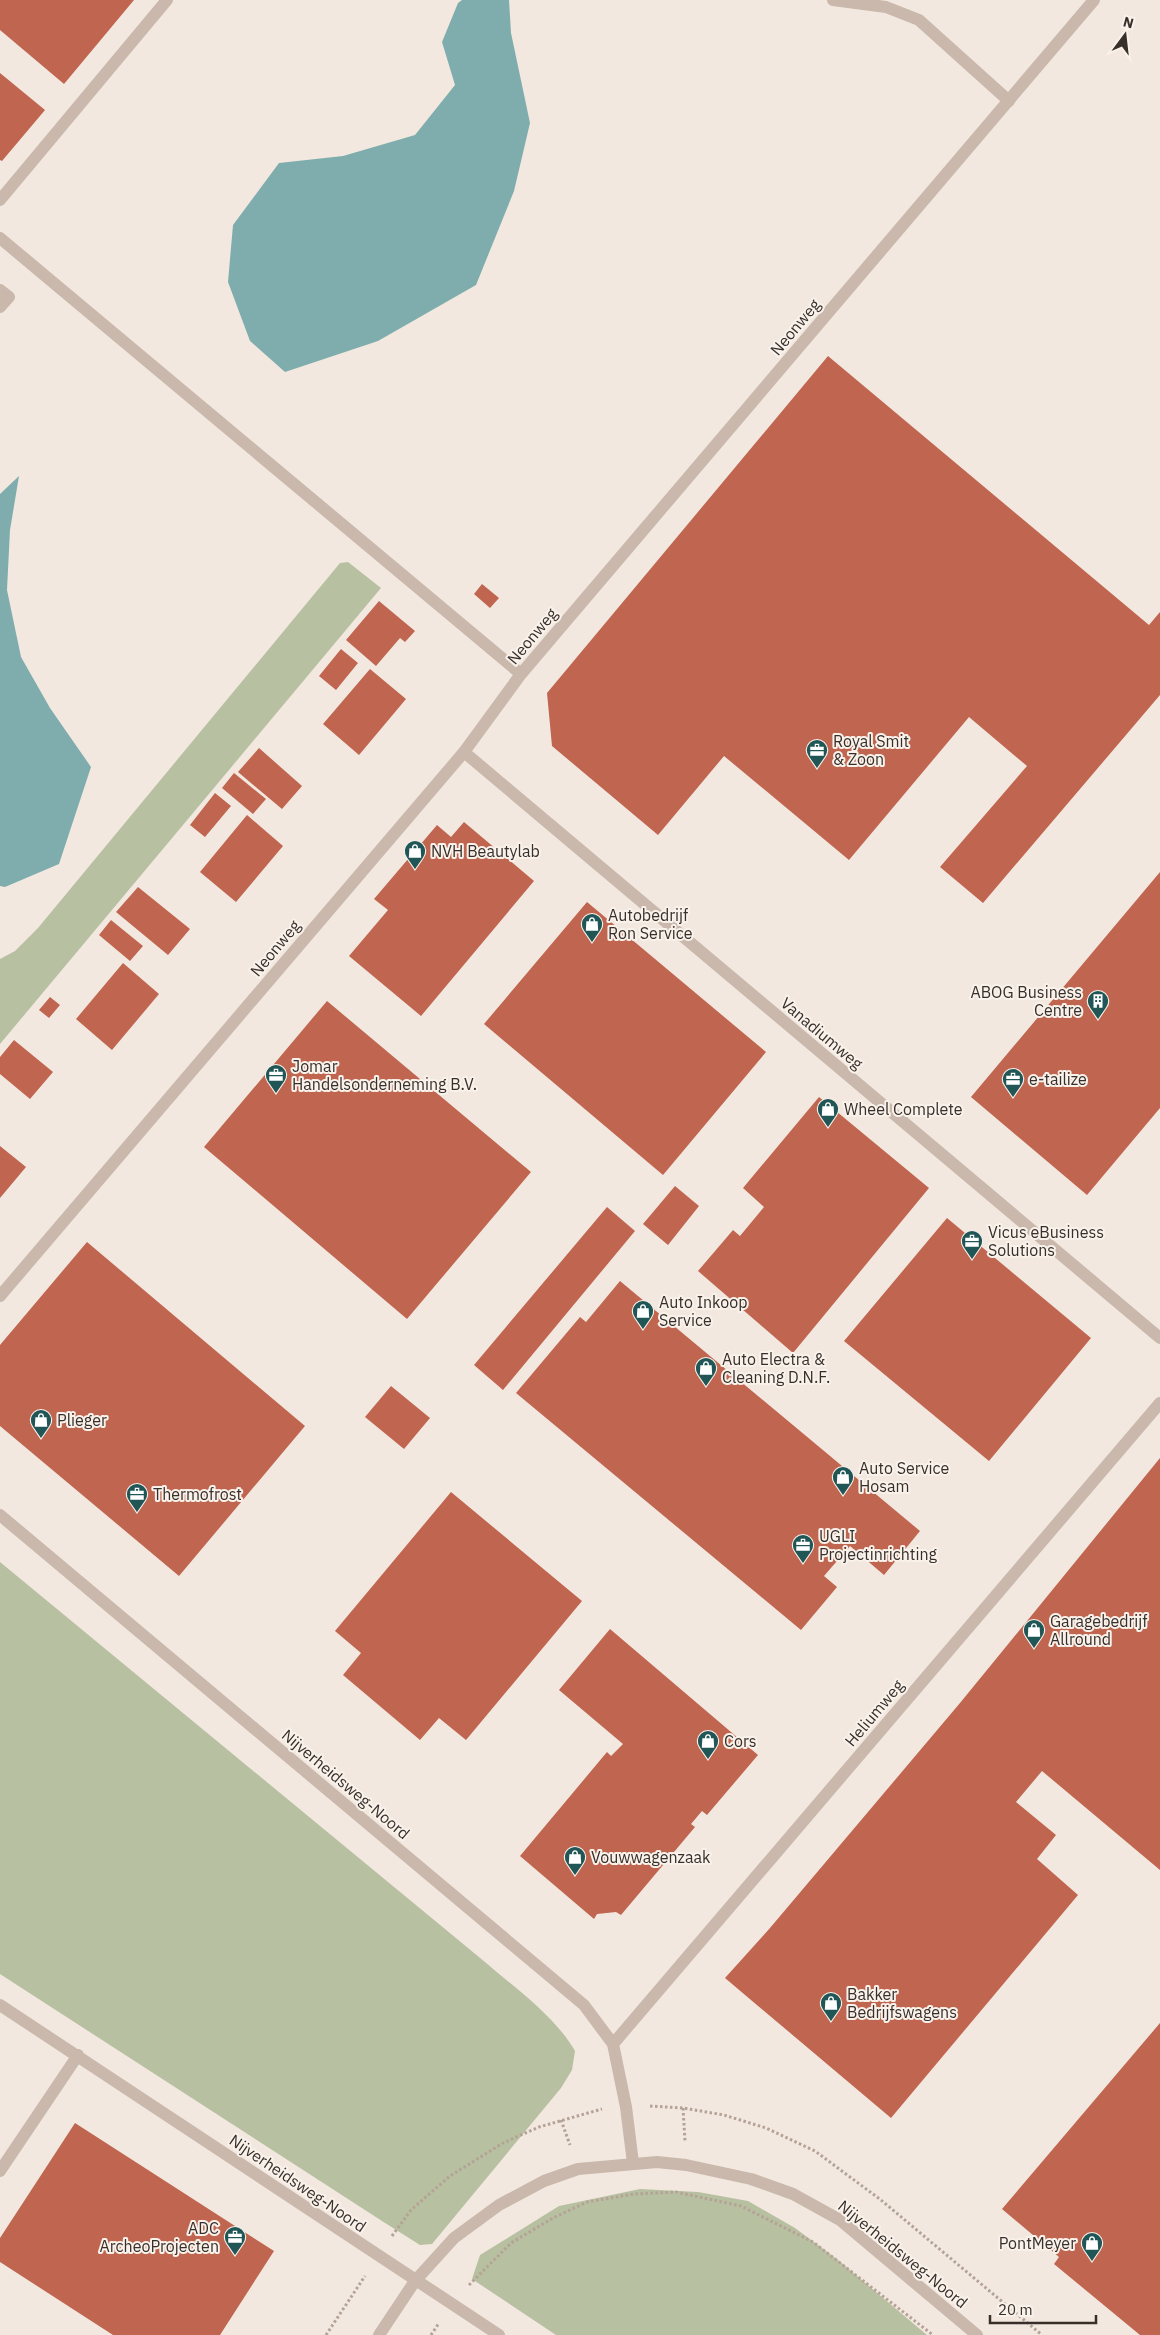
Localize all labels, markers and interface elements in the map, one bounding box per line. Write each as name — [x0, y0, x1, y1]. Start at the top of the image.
north arrow — [1100, 10, 1150, 60]
text: N — [1121, 12, 1136, 32]
street label: Neonweg — [766, 294, 825, 359]
street label: Neonweg — [503, 603, 562, 668]
place label: Royal Smit & Zoon — [833, 731, 909, 769]
office icon: Royal Smit & Zoon — [805, 738, 829, 769]
shop icon: NVH Beautylab — [403, 839, 427, 870]
place label: NVH Beautylab — [431, 841, 540, 861]
place label: Autobedrijf Ron Service — [608, 905, 693, 943]
shop icon: Autobedrijf Ron Service — [580, 912, 604, 943]
street label: Neonweg — [246, 915, 305, 980]
place label: ABOG Business Centre — [970, 982, 1082, 1020]
building icon: ABOG Business Centre — [1086, 989, 1110, 1020]
street label: Vanadiumweg — [777, 993, 868, 1074]
place label: Jomar Handelsonderneming B.V. — [292, 1056, 477, 1094]
office icon: Jomar Handelsonderneming B.V. — [264, 1063, 288, 1094]
office icon: e-tailize — [1001, 1067, 1025, 1098]
place label: e-tailize — [1029, 1069, 1087, 1089]
shop icon: Wheel Complete — [816, 1097, 840, 1128]
place label: Wheel Complete — [844, 1099, 963, 1119]
place label: Vicus eBusiness Solutions — [988, 1222, 1104, 1260]
office icon: Vicus eBusiness Solutions — [960, 1229, 984, 1260]
place label: Auto Inkoop Service — [659, 1292, 747, 1330]
shop icon: Auto Inkoop Service — [631, 1299, 655, 1330]
place label: Auto Electra & Cleaning D.N.F. — [722, 1349, 830, 1387]
shop icon: Auto Electra & Cleaning D.N.F. — [694, 1356, 718, 1387]
shop icon: Plieger — [29, 1408, 53, 1439]
place label: Plieger — [57, 1410, 107, 1430]
place label: Auto Service Hosam — [859, 1458, 950, 1496]
shop icon: Auto Service Hosam — [831, 1465, 855, 1496]
office icon: Thermofrost — [125, 1482, 149, 1513]
place label: Thermofrost — [153, 1484, 242, 1504]
place label: UGLI Projectinrichting — [819, 1526, 938, 1564]
office icon: UGLI Projectinrichting — [791, 1533, 815, 1564]
place label: Garagebedrijf Allround — [1050, 1611, 1148, 1649]
shop icon: Garagebedrijf Allround — [1022, 1618, 1046, 1649]
street label: Heliumweg — [840, 1675, 908, 1750]
street label: Nijverheidsweg-Noord — [278, 1725, 414, 1843]
shop icon: Cors — [696, 1729, 720, 1760]
place label: Cors — [724, 1731, 757, 1751]
shop icon: Vouwwagenzaak — [563, 1845, 587, 1876]
place label: Vouwwagenzaak — [591, 1847, 711, 1867]
place label: Bakker Bedrijfswagens — [847, 1984, 957, 2022]
shop icon: Bakker Bedrijfswagens — [819, 1991, 843, 2022]
street label: Nijverheidsweg-Noord — [226, 2130, 370, 2236]
street label: Nijverheidsweg-Noord — [834, 2196, 972, 2312]
place label: ADC ArcheoProjecten — [100, 2218, 219, 2256]
office icon: ADC ArcheoProjecten — [223, 2225, 247, 2256]
shop icon: PontMeyer — [1080, 2231, 1104, 2262]
place label: PontMeyer — [999, 2233, 1076, 2253]
scale bar — [990, 2292, 1096, 2324]
text: 20 m — [998, 2300, 1033, 2319]

